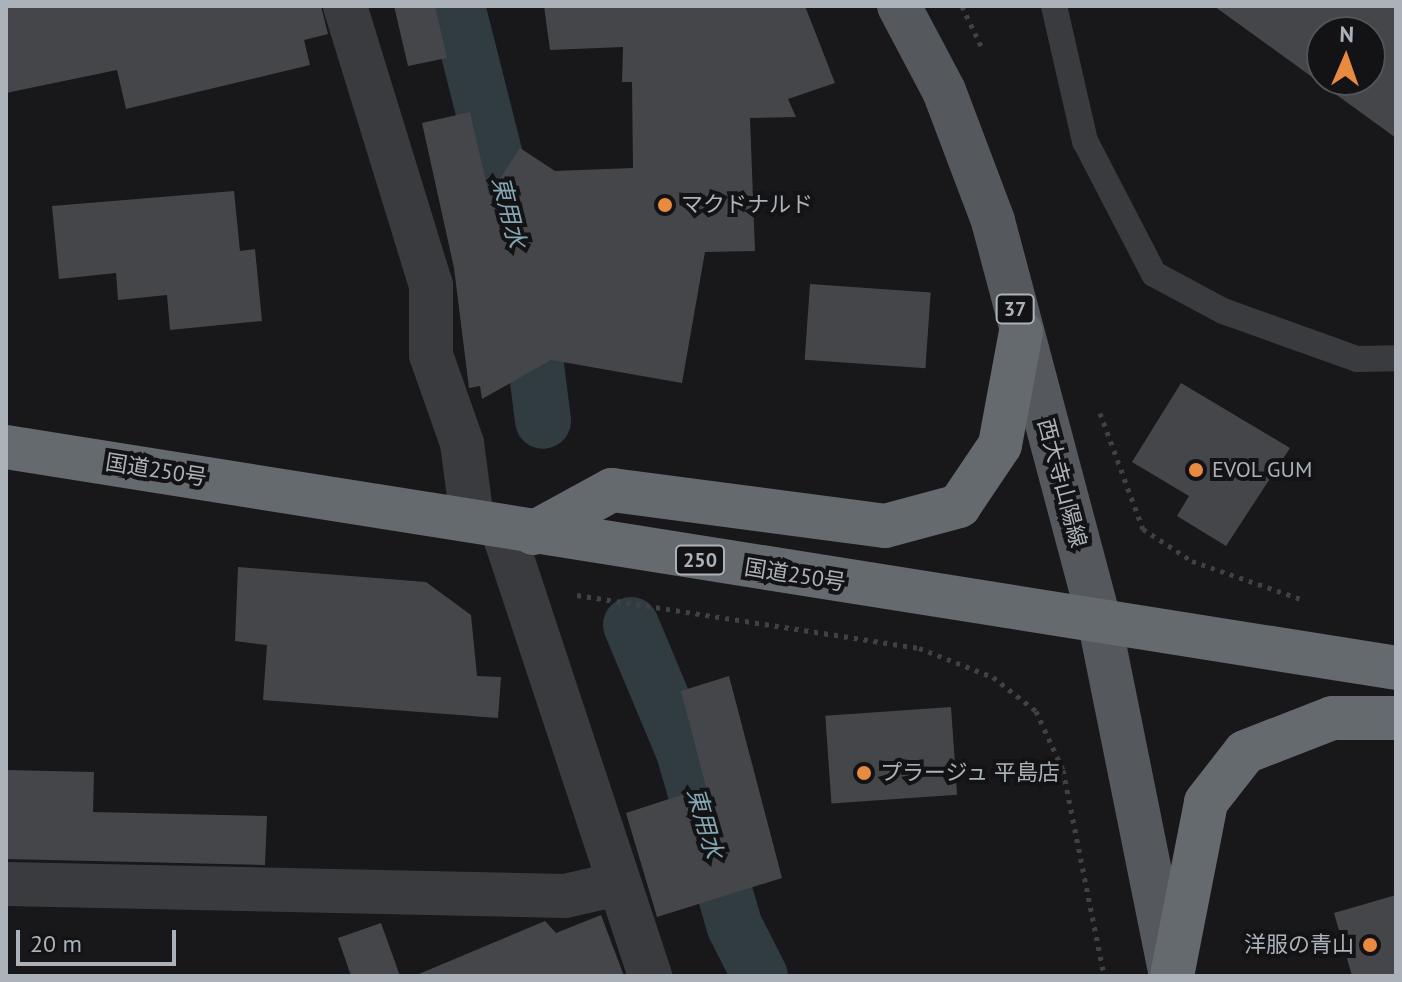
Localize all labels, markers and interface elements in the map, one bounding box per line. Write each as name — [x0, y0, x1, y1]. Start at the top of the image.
north arrow — [1306, 16, 1386, 96]
text: N — [1339, 20, 1354, 48]
water label: 東用水 — [486, 174, 532, 250]
place label: マクドナルド — [681, 192, 813, 218]
marker: マクドナルド — [656, 196, 674, 214]
road number: 37 — [995, 293, 1035, 325]
street label: 西大寺山陽線 — [1032, 416, 1092, 550]
street label: 国道250号 — [104, 449, 208, 491]
place label: EVOL GUM — [1212, 457, 1313, 483]
marker: EVOL GUM — [1187, 461, 1205, 479]
road number: 250 — [674, 544, 726, 576]
street label: 国道250号 — [743, 554, 847, 596]
place label: プラージュ 平島店 — [880, 760, 1062, 786]
marker: プラージュ 平島店 — [855, 764, 873, 782]
water label: 東用水 — [681, 784, 729, 862]
scale bar — [20, 914, 180, 964]
text: 20 m — [30, 928, 82, 959]
place label: 洋服の青山 — [1244, 932, 1354, 958]
marker: 洋服の青山 — [1361, 936, 1379, 954]

